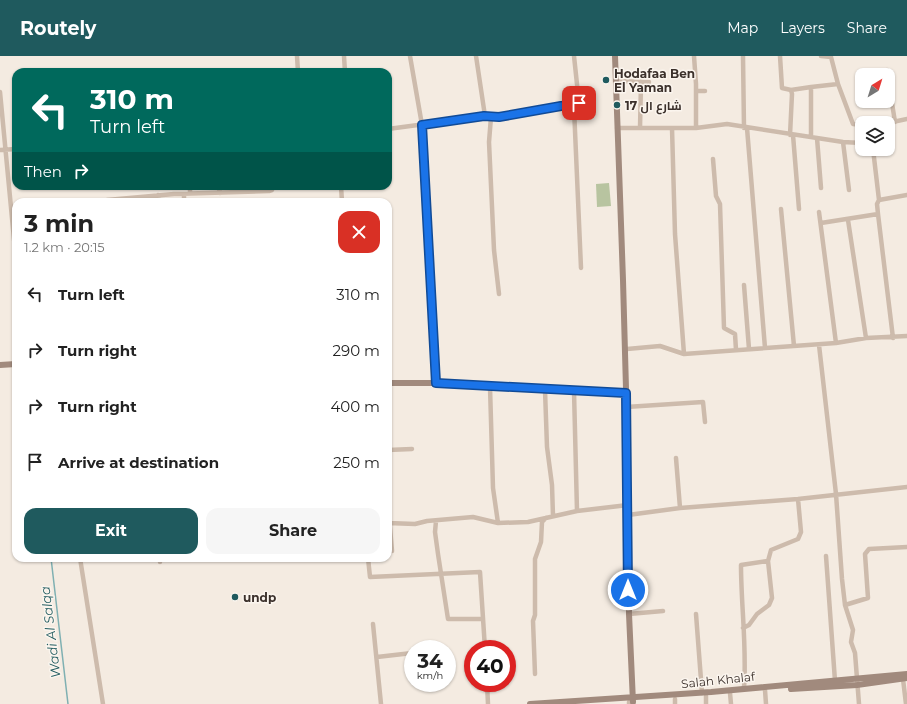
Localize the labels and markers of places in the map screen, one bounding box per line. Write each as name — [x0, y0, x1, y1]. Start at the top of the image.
place label: Hodafaa Ben El Yaman — [614, 66, 695, 95]
marker: Hodafaa Ben El Yaman — [601, 75, 611, 85]
pin — [562, 86, 596, 120]
place label: شارع ال 17 — [625, 98, 682, 115]
marker: شارع ال 17 — [612, 100, 622, 110]
place label: undp — [243, 590, 276, 605]
marker: undp — [230, 592, 240, 602]

